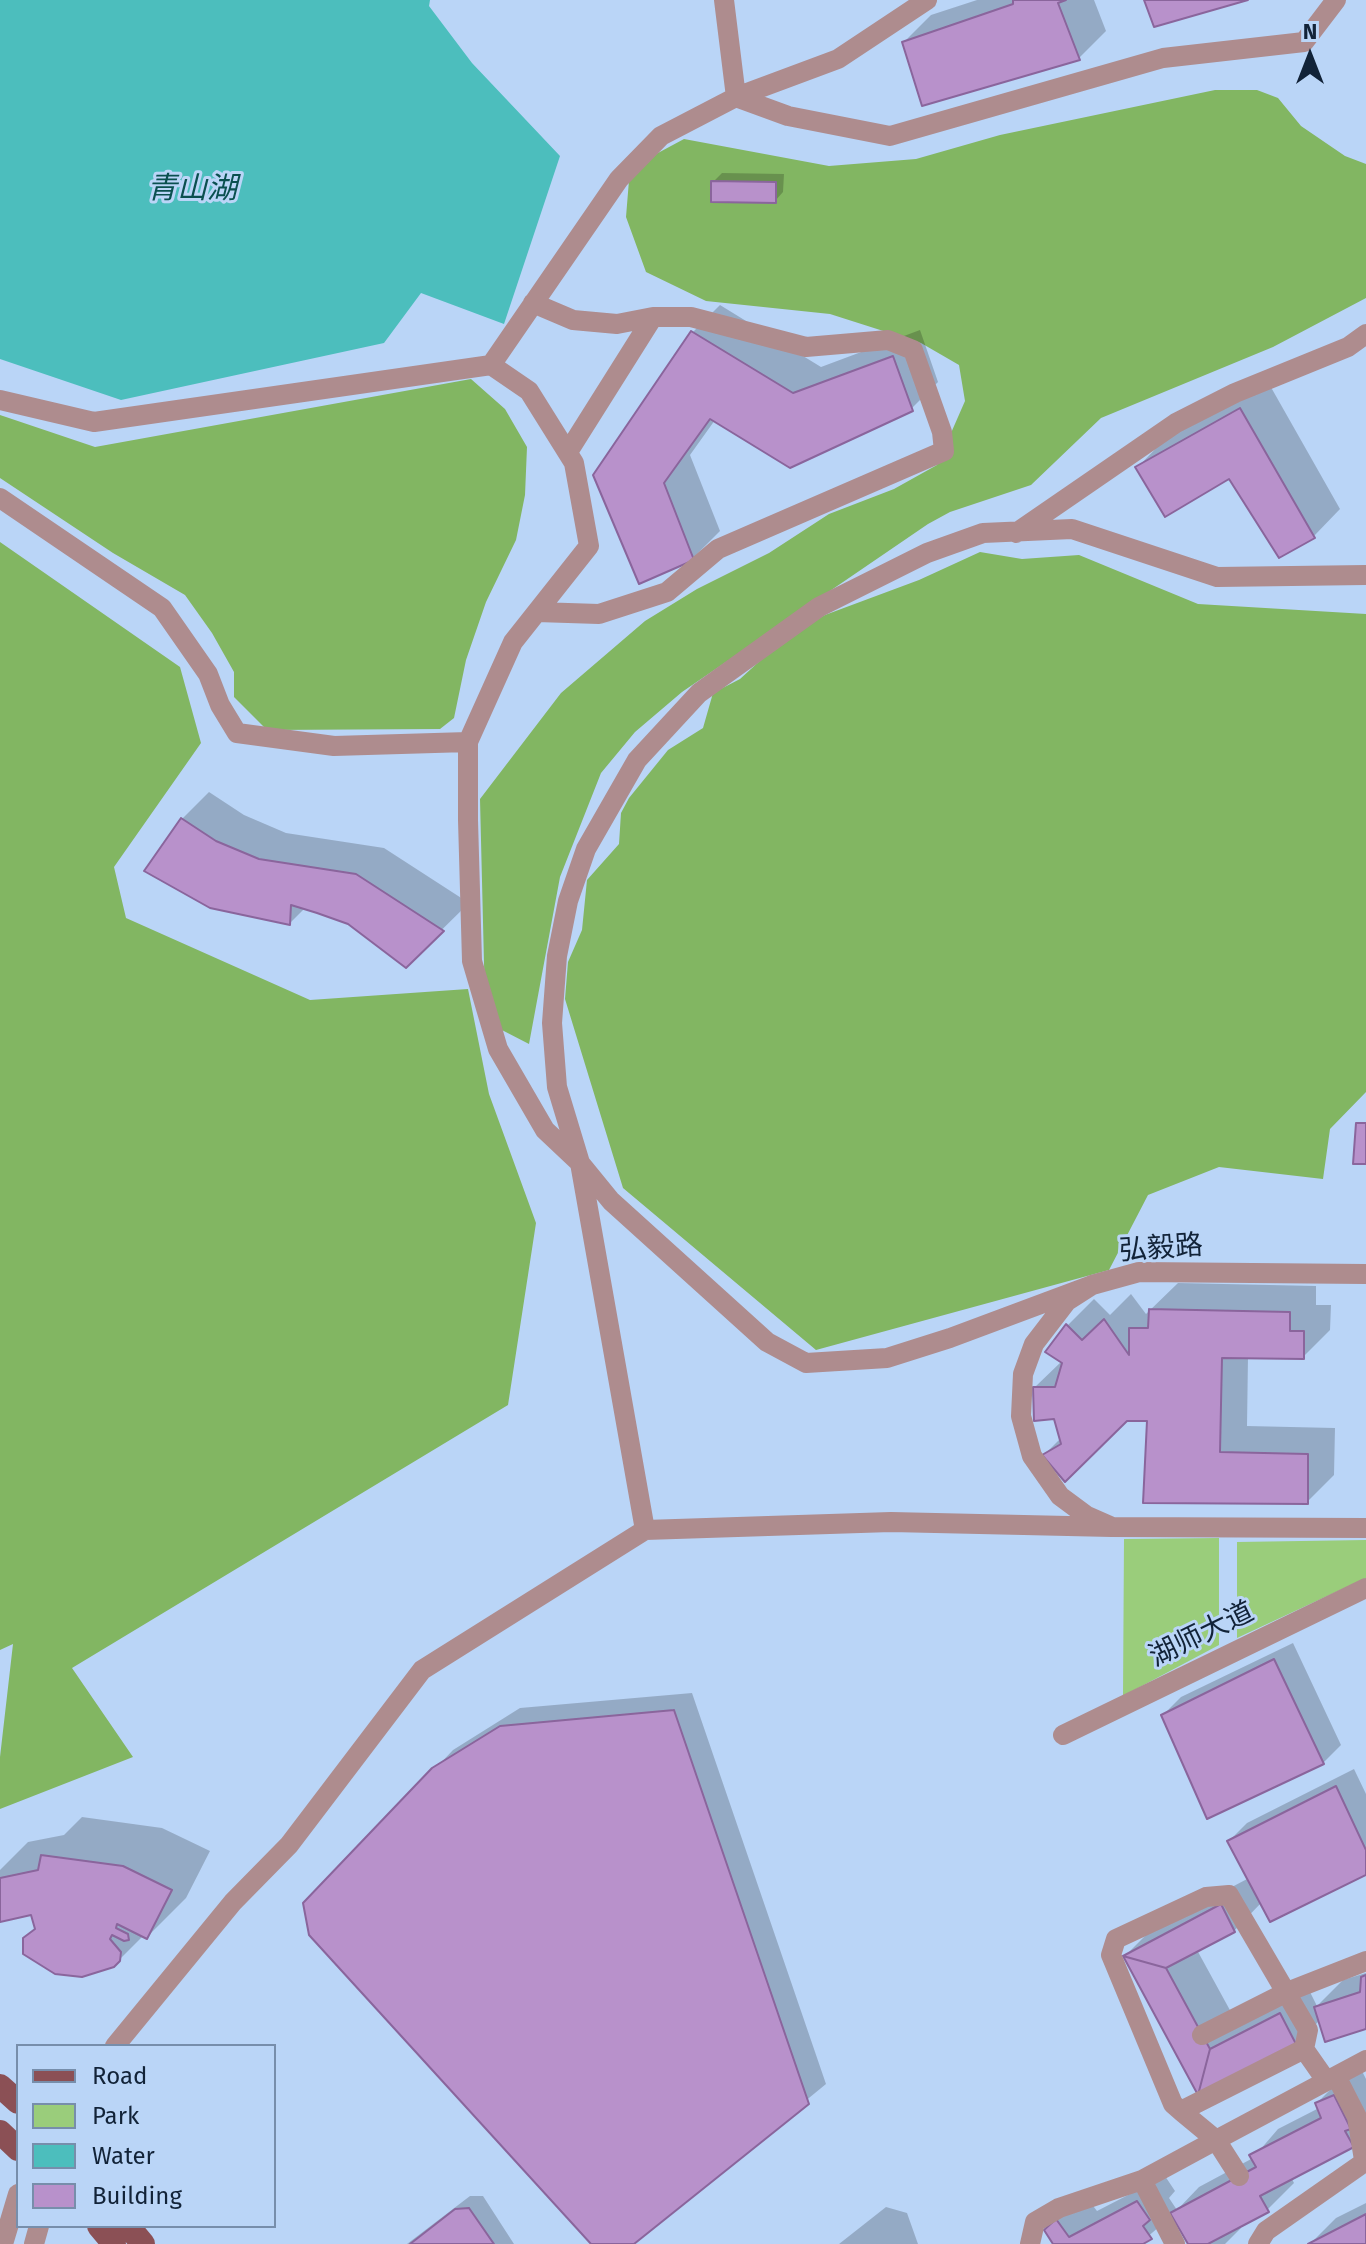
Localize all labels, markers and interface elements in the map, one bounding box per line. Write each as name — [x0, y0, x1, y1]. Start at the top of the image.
north arrow — [1270, 16, 1350, 96]
text: N — [1303, 18, 1317, 45]
water label: 青山湖 — [147, 172, 237, 208]
street label: 弘毅路 — [1118, 1229, 1204, 1269]
street label: 湖师大道 — [1144, 1595, 1260, 1675]
legend — [16, 2044, 276, 2228]
text: Road — [92, 2062, 147, 2090]
text: Park — [92, 2102, 139, 2130]
text: Water — [92, 2142, 155, 2170]
text: Building — [92, 2182, 182, 2210]

